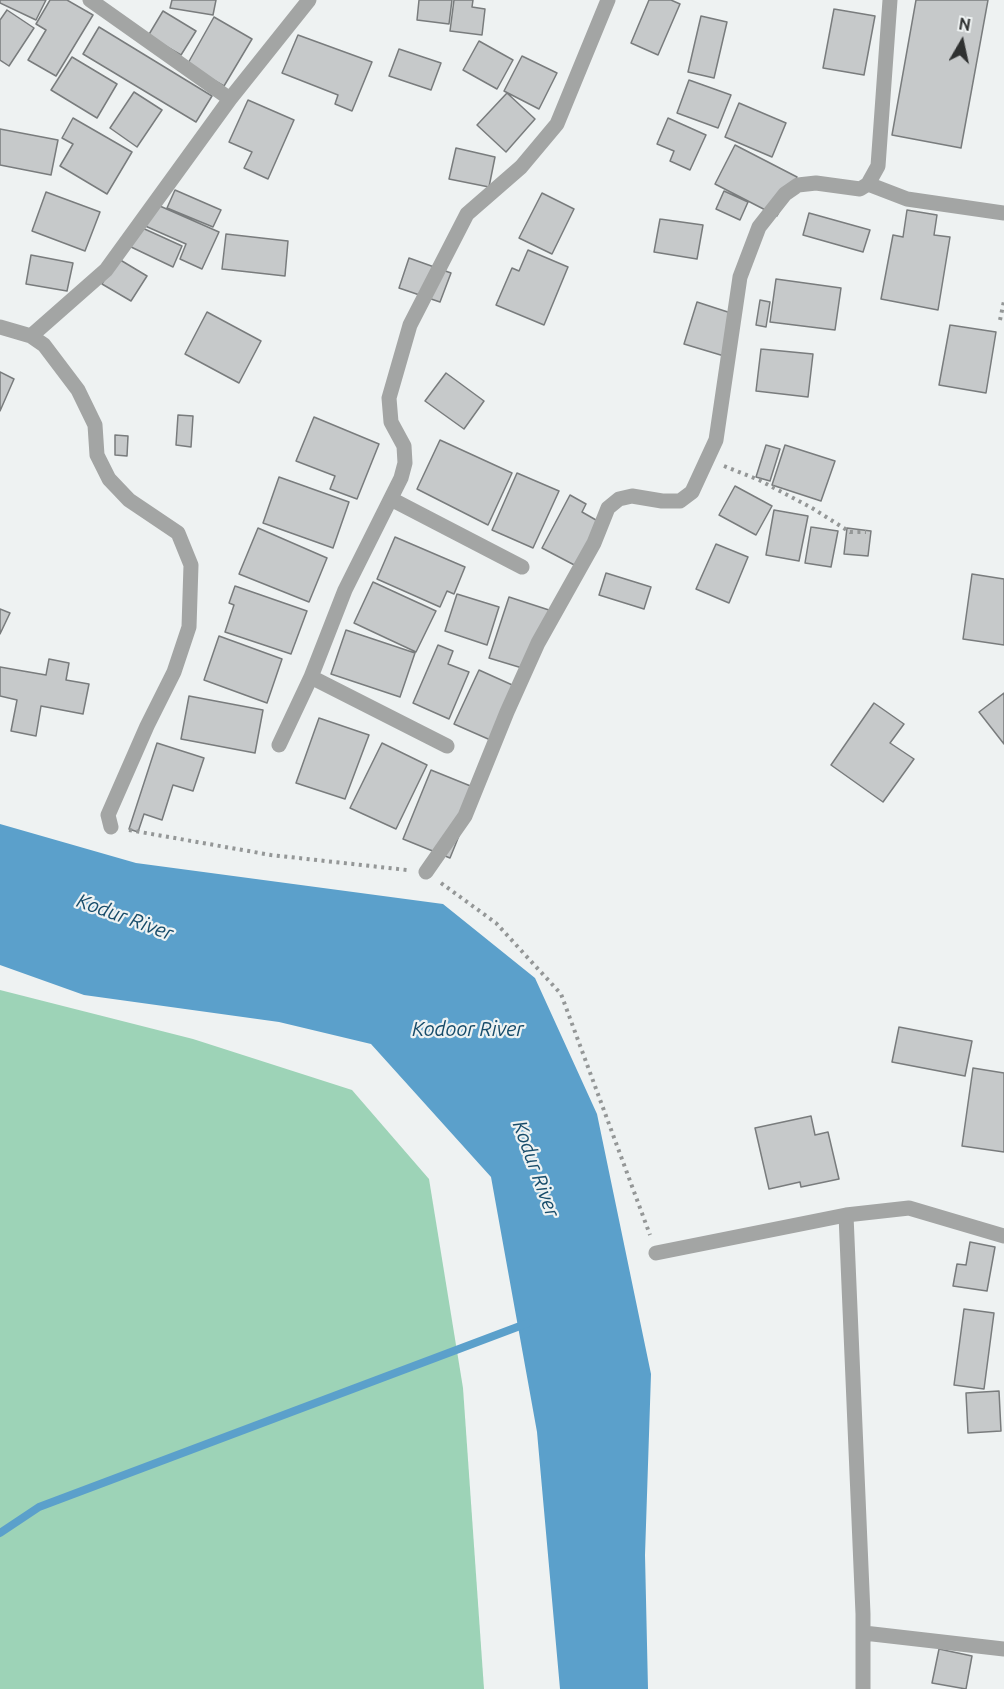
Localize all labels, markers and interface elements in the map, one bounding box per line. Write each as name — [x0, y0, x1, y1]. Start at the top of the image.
north arrow — [932, 12, 992, 72]
text: N — [958, 14, 972, 34]
water label: Kodur River — [73, 888, 177, 946]
water label: Kodoor River — [412, 1017, 524, 1041]
water label: Kodur River — [507, 1117, 565, 1221]

